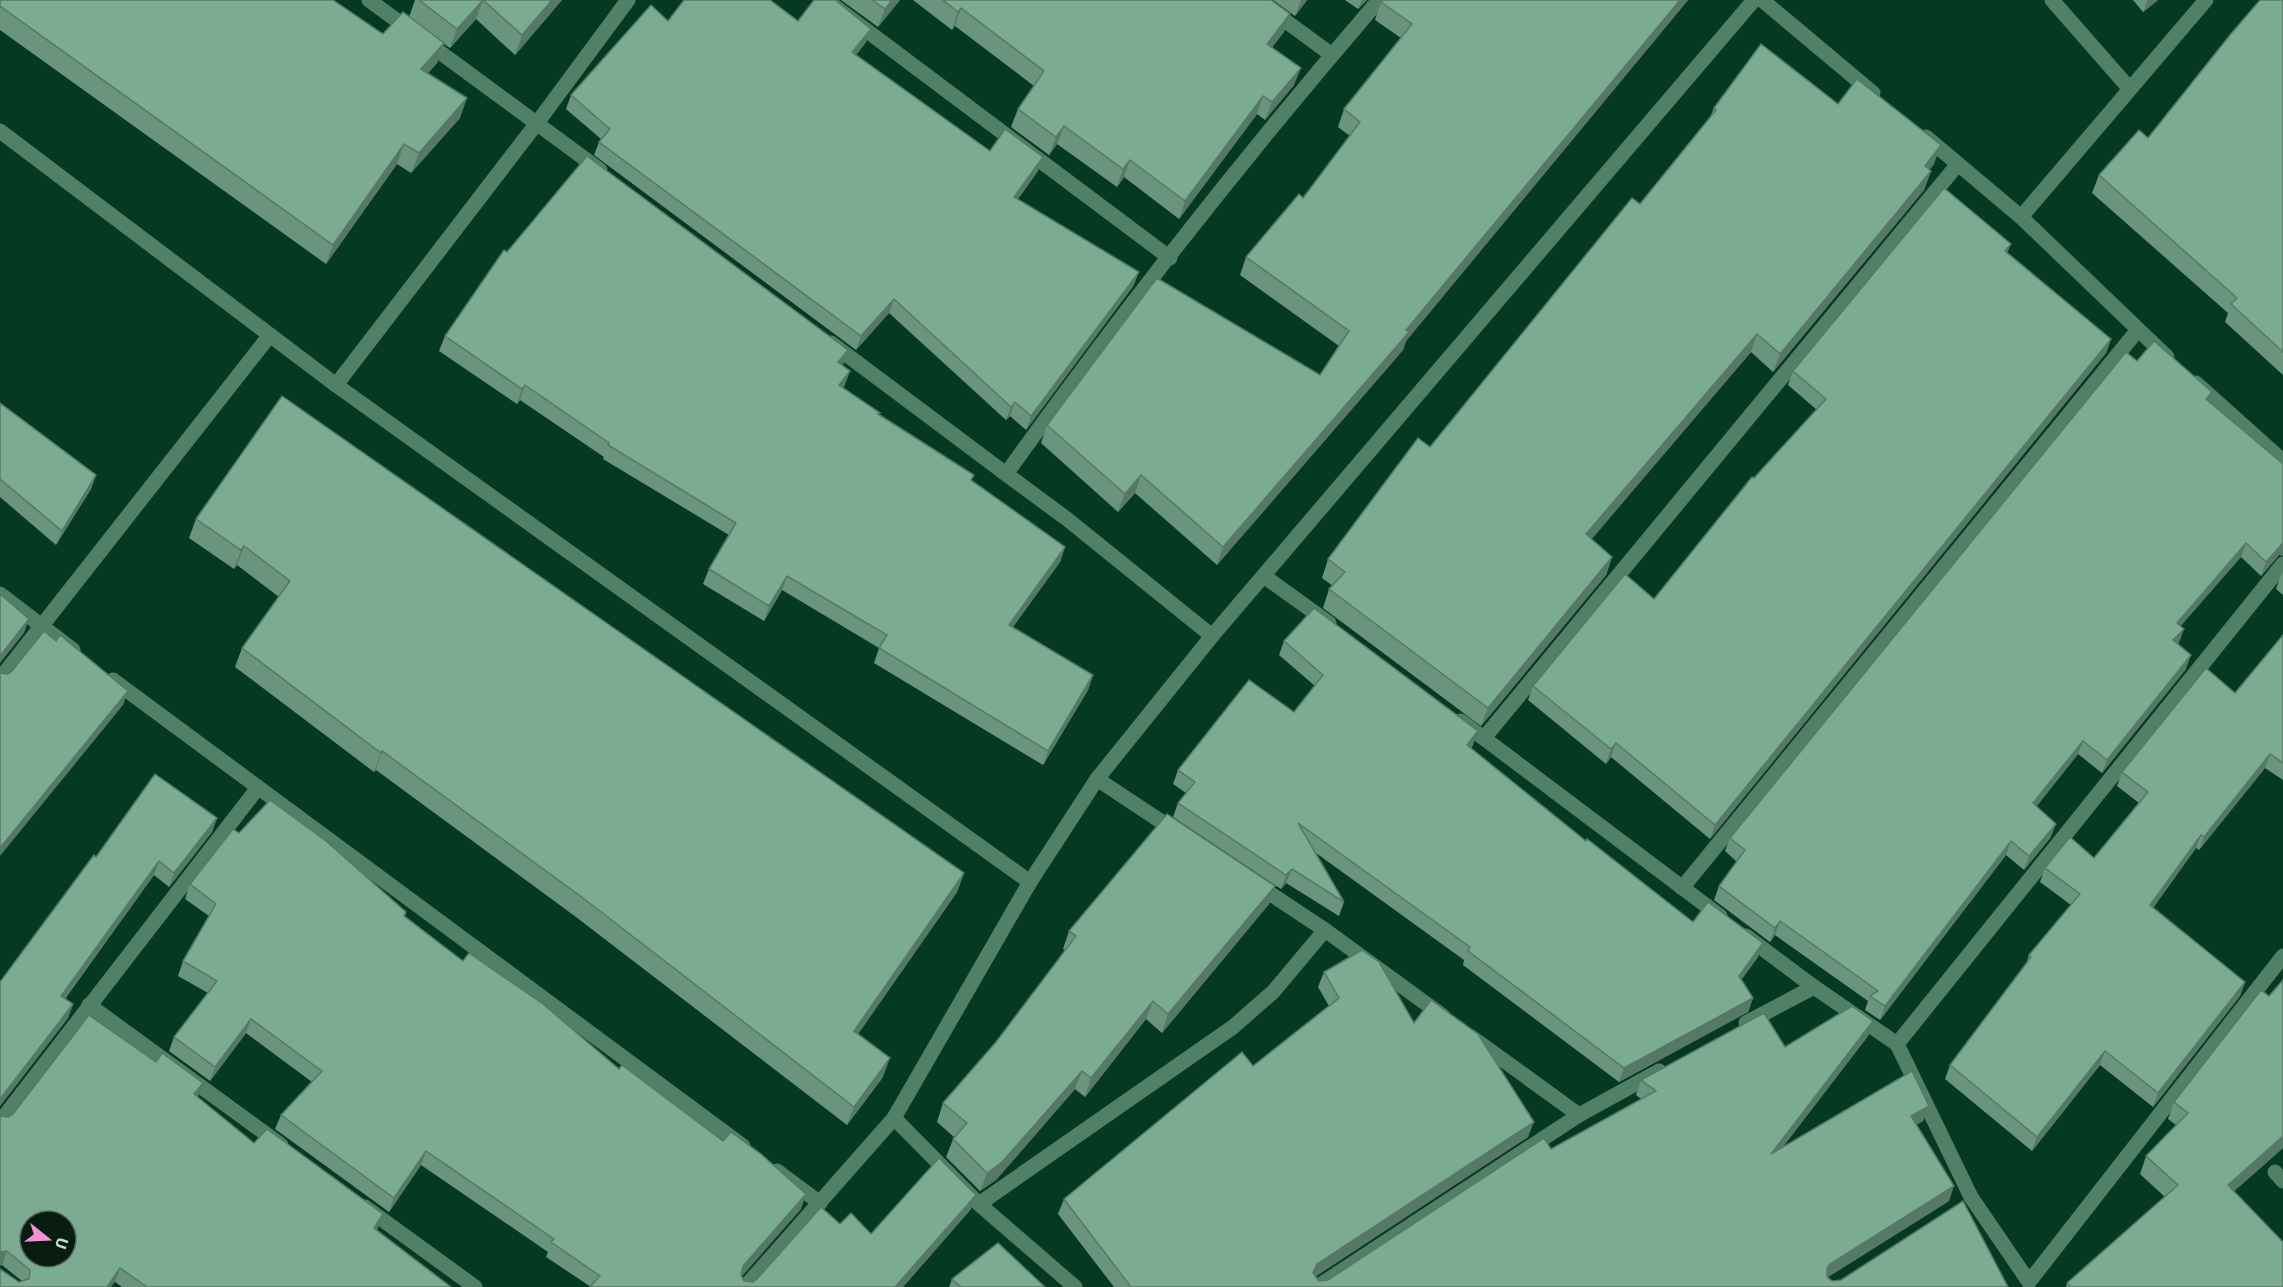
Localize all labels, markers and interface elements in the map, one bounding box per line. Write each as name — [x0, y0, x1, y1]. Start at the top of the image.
north arrow — [18, 1209, 78, 1269]
text: U — [52, 1236, 73, 1252]

